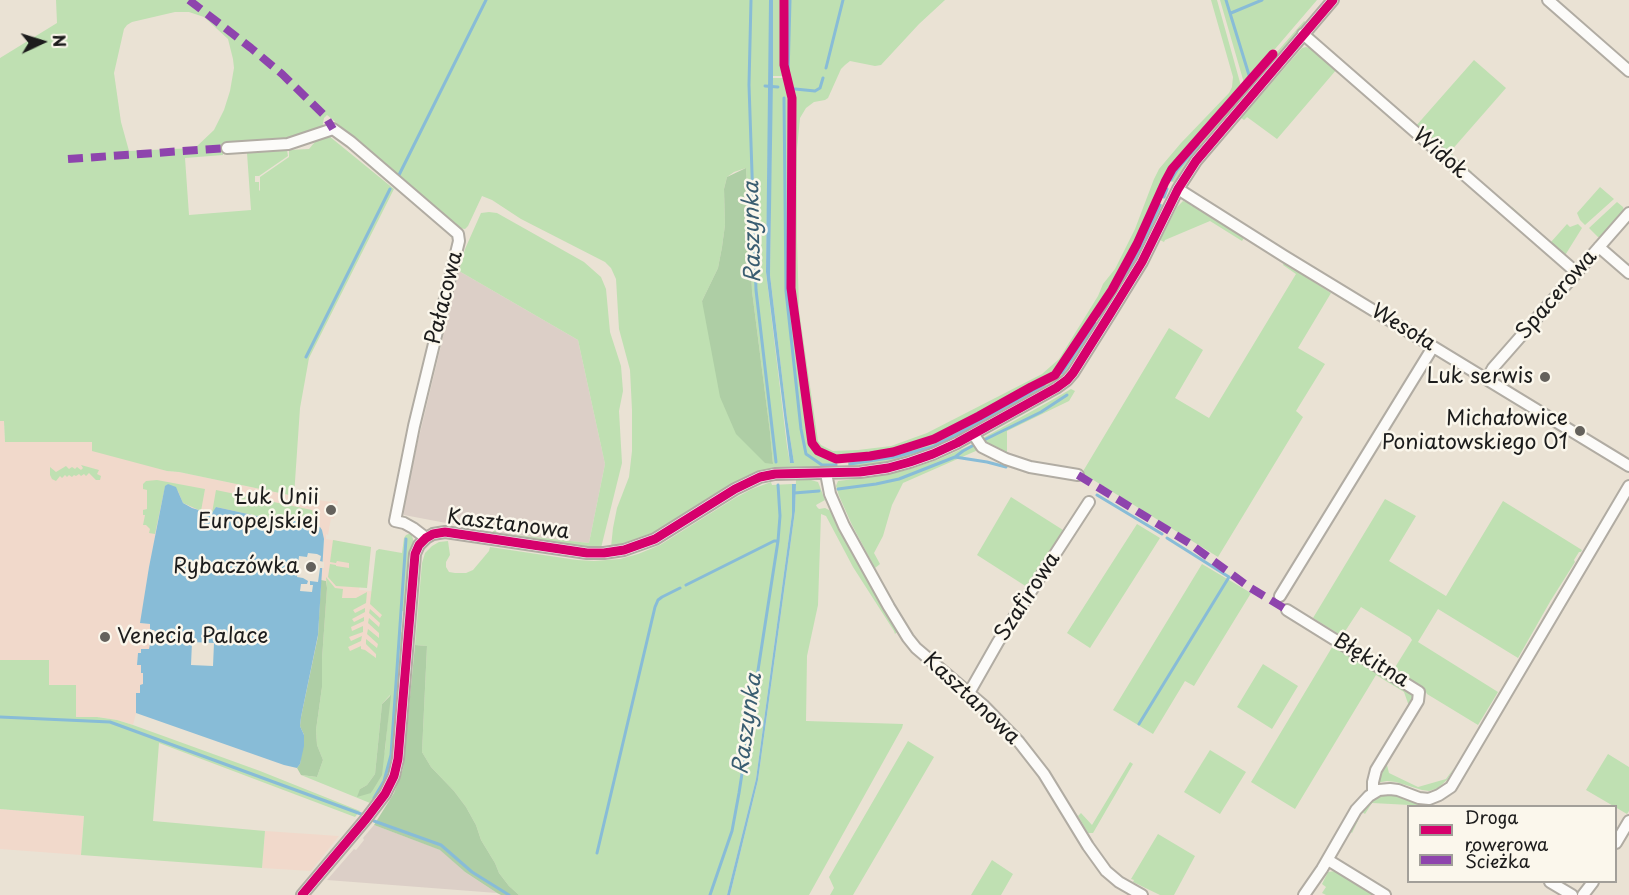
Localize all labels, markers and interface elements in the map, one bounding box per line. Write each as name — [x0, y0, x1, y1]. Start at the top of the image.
north arrow — [12, 12, 72, 72]
text: N — [48, 34, 72, 48]
street label: Widok — [1407, 123, 1473, 185]
water label: Raszynka — [739, 181, 767, 283]
street label: Spacerowa — [1511, 245, 1603, 345]
street label: Pałacowa — [421, 249, 469, 347]
street label: Wesoła — [1366, 299, 1440, 357]
place label: Luk serwis — [1427, 364, 1533, 390]
marker: Luk serwis — [1538, 370, 1552, 384]
place label: Michałowice Poniatowskiego 01 — [1382, 406, 1568, 456]
marker: Michałowice Poniatowskiego 01 — [1573, 424, 1587, 438]
place label: Łuk Unii Europejskiej — [198, 485, 319, 535]
marker: Łuk Unii Europejskiej — [324, 503, 338, 517]
street label: Kasztanowa — [445, 505, 571, 545]
street label: Szafirowa — [990, 548, 1066, 646]
place label: Rybaczówka — [173, 554, 299, 580]
marker: Rybaczówka — [304, 560, 318, 574]
place label: Venecia Palace — [117, 624, 268, 650]
street label: Błękitna — [1329, 629, 1413, 693]
marker: Venecia Palace — [98, 630, 112, 644]
street label: Kasztanowa — [917, 648, 1025, 750]
water label: Raszynka — [728, 672, 768, 776]
text: Droga rowerowa — [1465, 803, 1548, 857]
legend — [1407, 805, 1617, 883]
text: Ścieżka — [1465, 847, 1530, 874]

